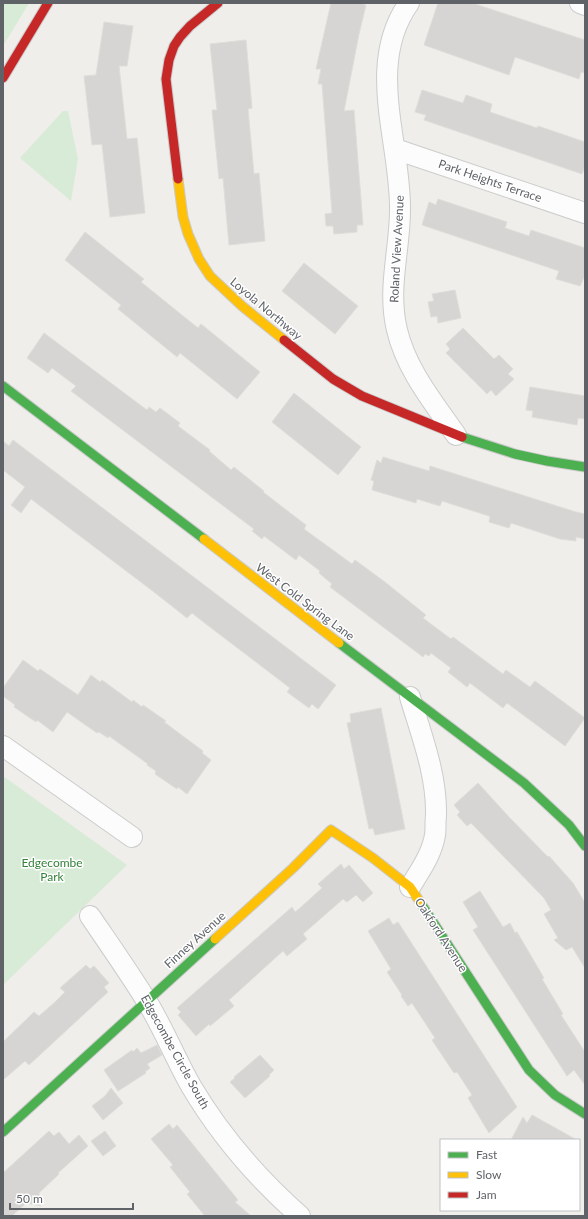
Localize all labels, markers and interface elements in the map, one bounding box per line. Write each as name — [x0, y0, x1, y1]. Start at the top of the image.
street label: Park Heights Terrace — [437, 156, 544, 205]
street label: Roland View Avenue — [386, 195, 407, 303]
street label: Loyola Northway — [227, 274, 306, 344]
street label: West Cold Spring Lane — [253, 560, 358, 644]
park label: Edgecombe Park — [21, 855, 83, 884]
street label: Oakford Avenue — [412, 895, 471, 975]
street label: Finney Avenue — [161, 908, 228, 971]
street label: Edgecombe Circle South — [138, 992, 213, 1111]
legend — [440, 1139, 580, 1211]
text: Fast — [476, 1147, 498, 1162]
text: Slow — [476, 1167, 502, 1182]
scale bar — [10, 1185, 133, 1211]
text: Jam — [476, 1187, 497, 1202]
text: 50 m — [16, 1191, 43, 1206]

